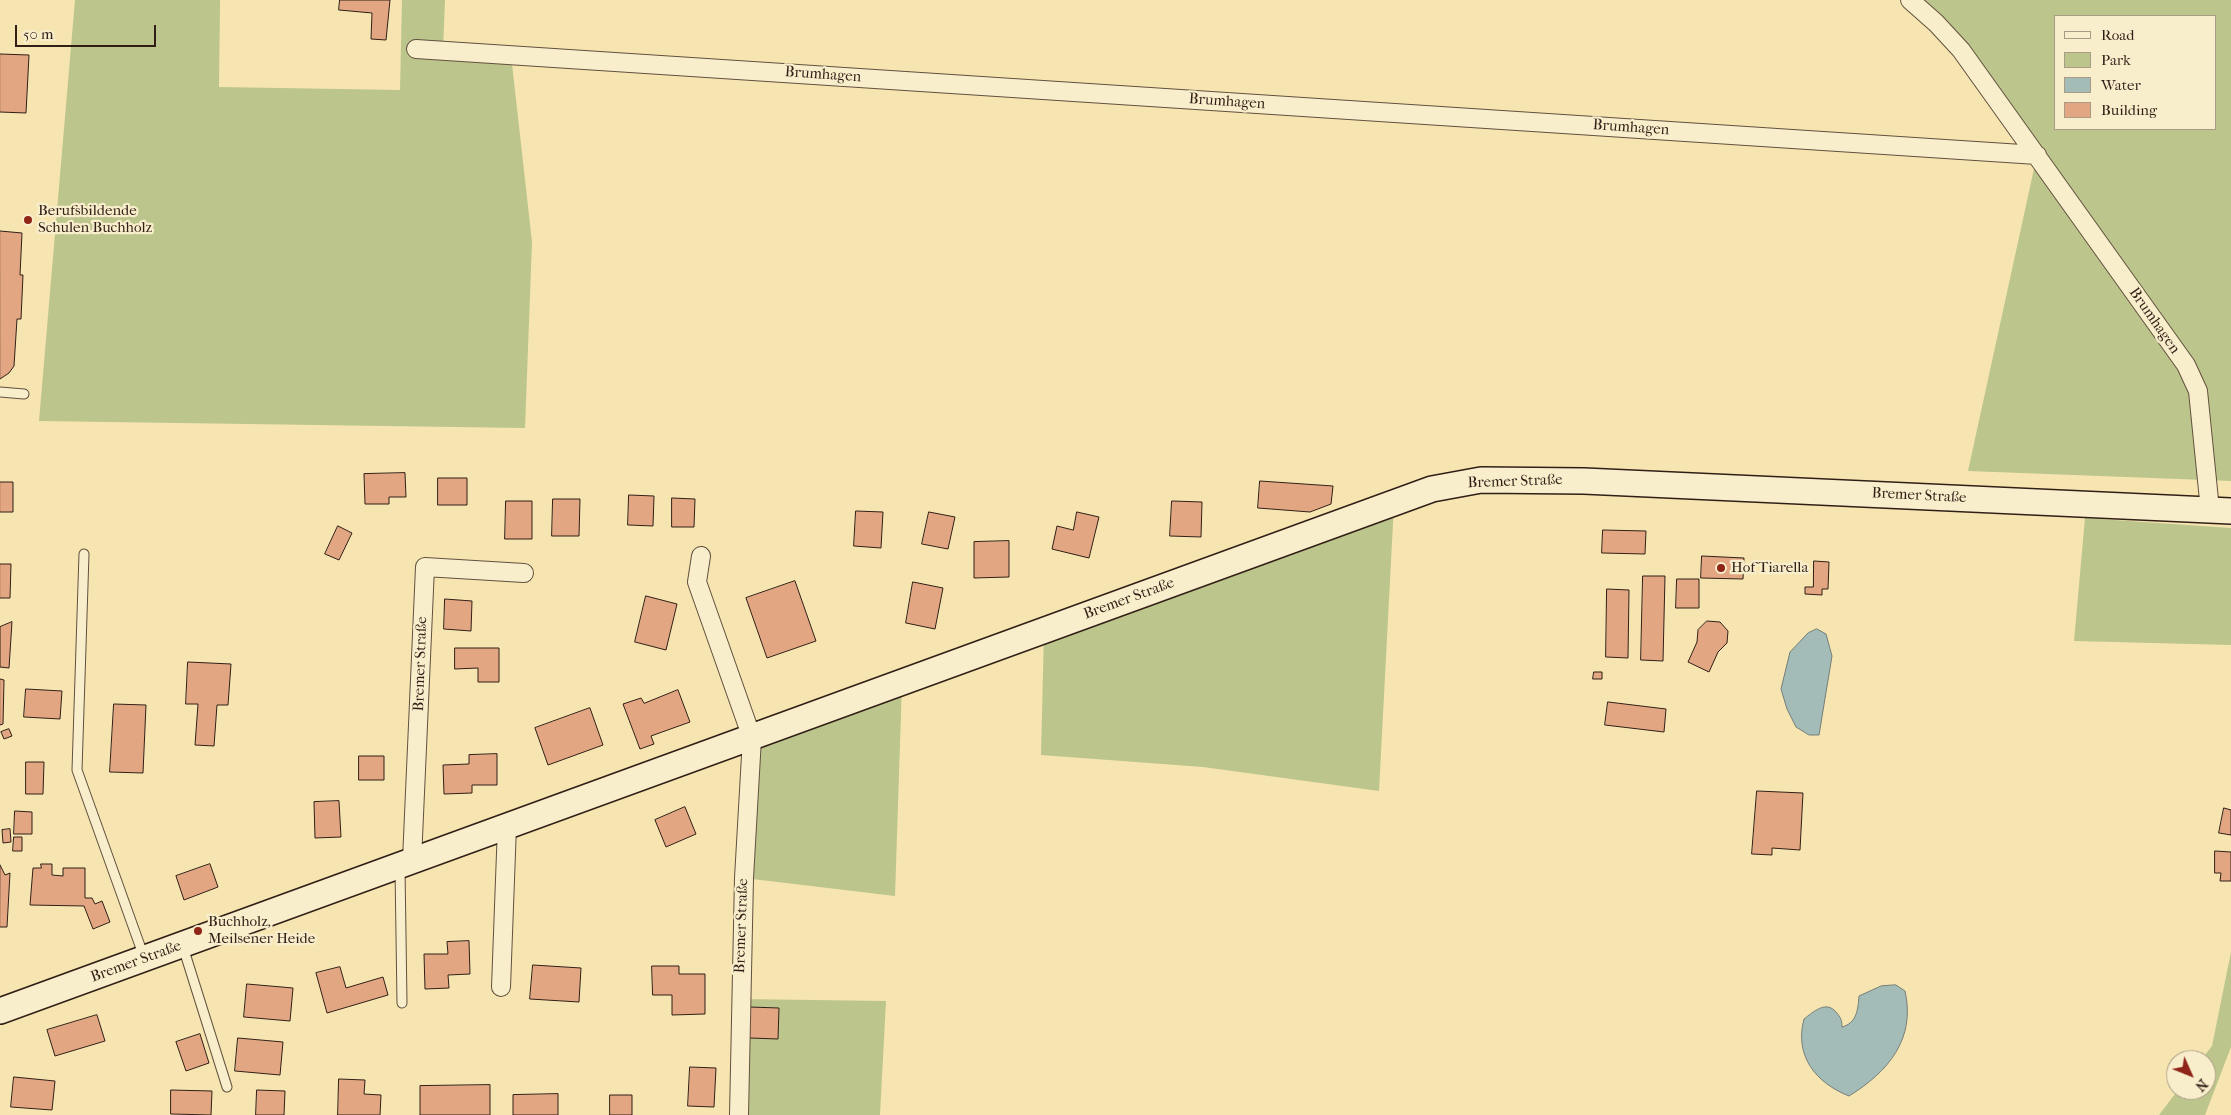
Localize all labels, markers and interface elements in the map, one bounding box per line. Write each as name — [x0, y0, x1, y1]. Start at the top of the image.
scale bar — [18, 15, 159, 47]
legend — [2054, 15, 2216, 130]
text: 50 m — [23, 25, 53, 43]
text: Road — [2101, 26, 2134, 44]
text: Park — [2101, 51, 2131, 69]
street label: Brumhagen — [784, 63, 862, 87]
text: Water — [2101, 76, 2141, 94]
street label: Brumhagen — [1188, 90, 1266, 114]
text: Building — [2101, 101, 2157, 119]
street label: Brumhagen — [1592, 116, 1670, 140]
place label: Berufsbildende Schulen Buchholz — [38, 202, 152, 237]
marker: Berufsbildende Schulen Buchholz — [22, 214, 34, 226]
street label: Brumhagen — [2125, 284, 2183, 358]
street label: Bremer Straße — [1467, 471, 1563, 493]
street label: Bremer Straße — [1871, 485, 1967, 507]
place label: Hof Tiarella — [1731, 559, 1808, 577]
marker: Hof Tiarella — [1715, 562, 1727, 574]
street label: Bremer Straße — [1081, 574, 1177, 624]
street label: Bremer Straße — [410, 616, 432, 712]
street label: Bremer Straße — [731, 878, 753, 974]
place label: Buchholz, Meilsener Heide — [208, 913, 315, 948]
marker: Buchholz, Meilsener Heide — [192, 925, 204, 937]
street label: Bremer Straße — [88, 937, 184, 987]
north arrow — [2166, 1050, 2216, 1100]
text: N — [2192, 1075, 2211, 1095]

